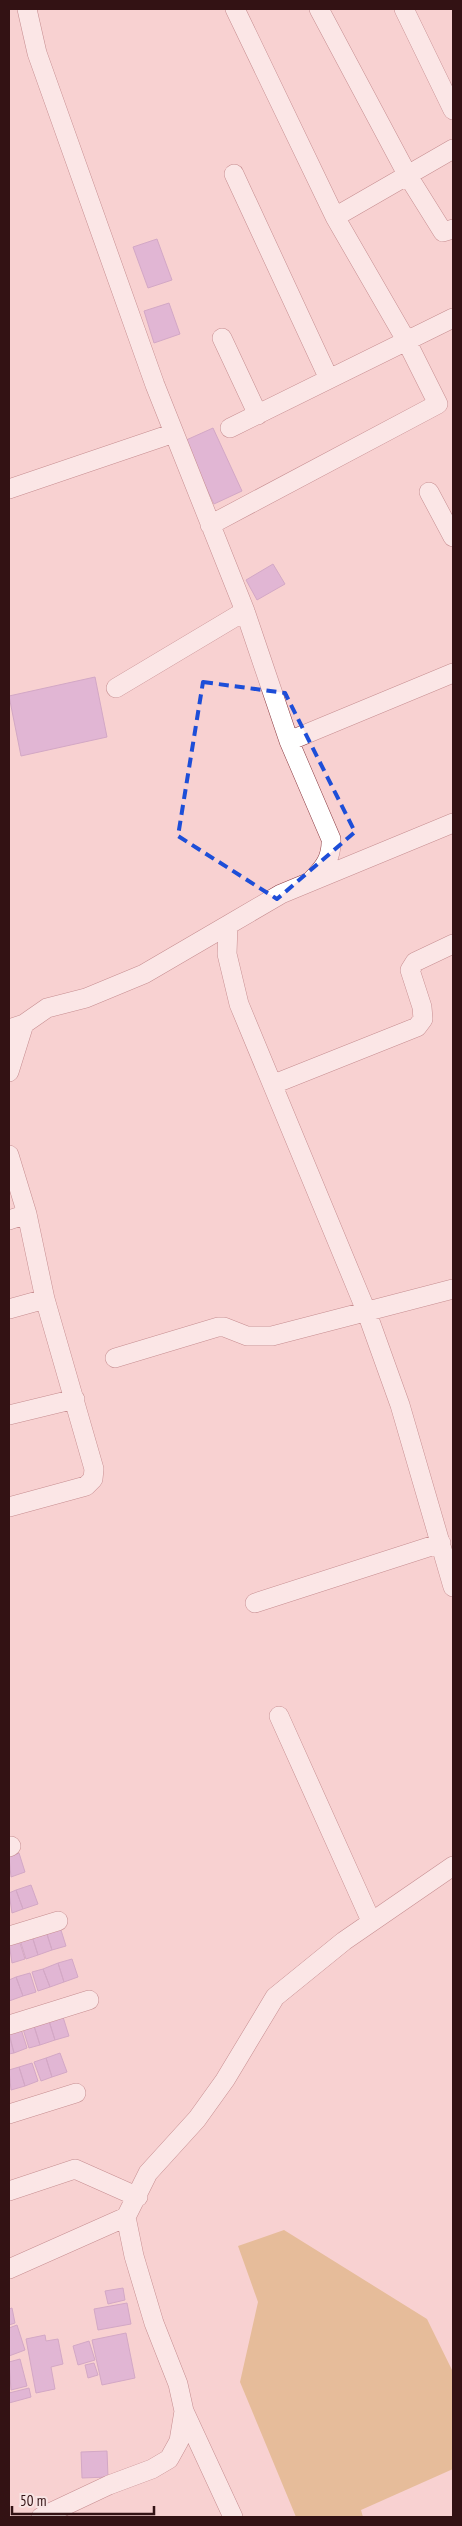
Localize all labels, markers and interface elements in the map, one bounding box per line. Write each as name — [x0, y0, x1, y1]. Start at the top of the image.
scale bar — [12, 2484, 155, 2516]
text: 50 m — [20, 2491, 46, 2510]

